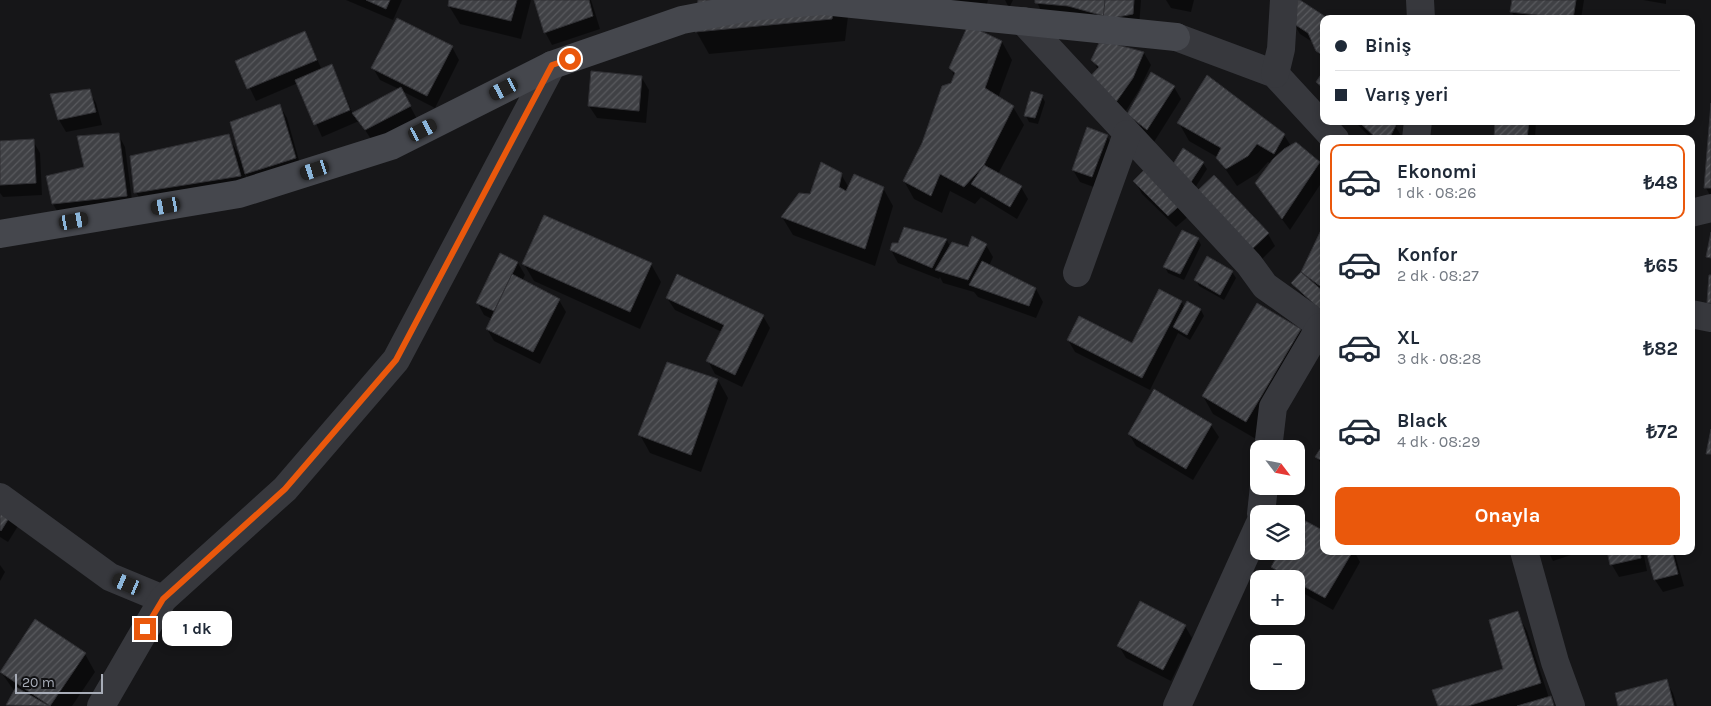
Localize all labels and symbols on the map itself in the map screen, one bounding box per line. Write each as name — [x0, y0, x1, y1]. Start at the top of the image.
route start — [559, 48, 581, 70]
car — [487, 76, 520, 102]
car — [406, 117, 439, 143]
car — [298, 158, 331, 182]
car — [149, 196, 182, 216]
car — [57, 211, 90, 231]
north arrow — [1250, 440, 1305, 495]
car — [110, 571, 143, 597]
callout: 1 dk — [162, 612, 232, 646]
route end — [134, 618, 156, 640]
scale bar — [15, 671, 102, 694]

